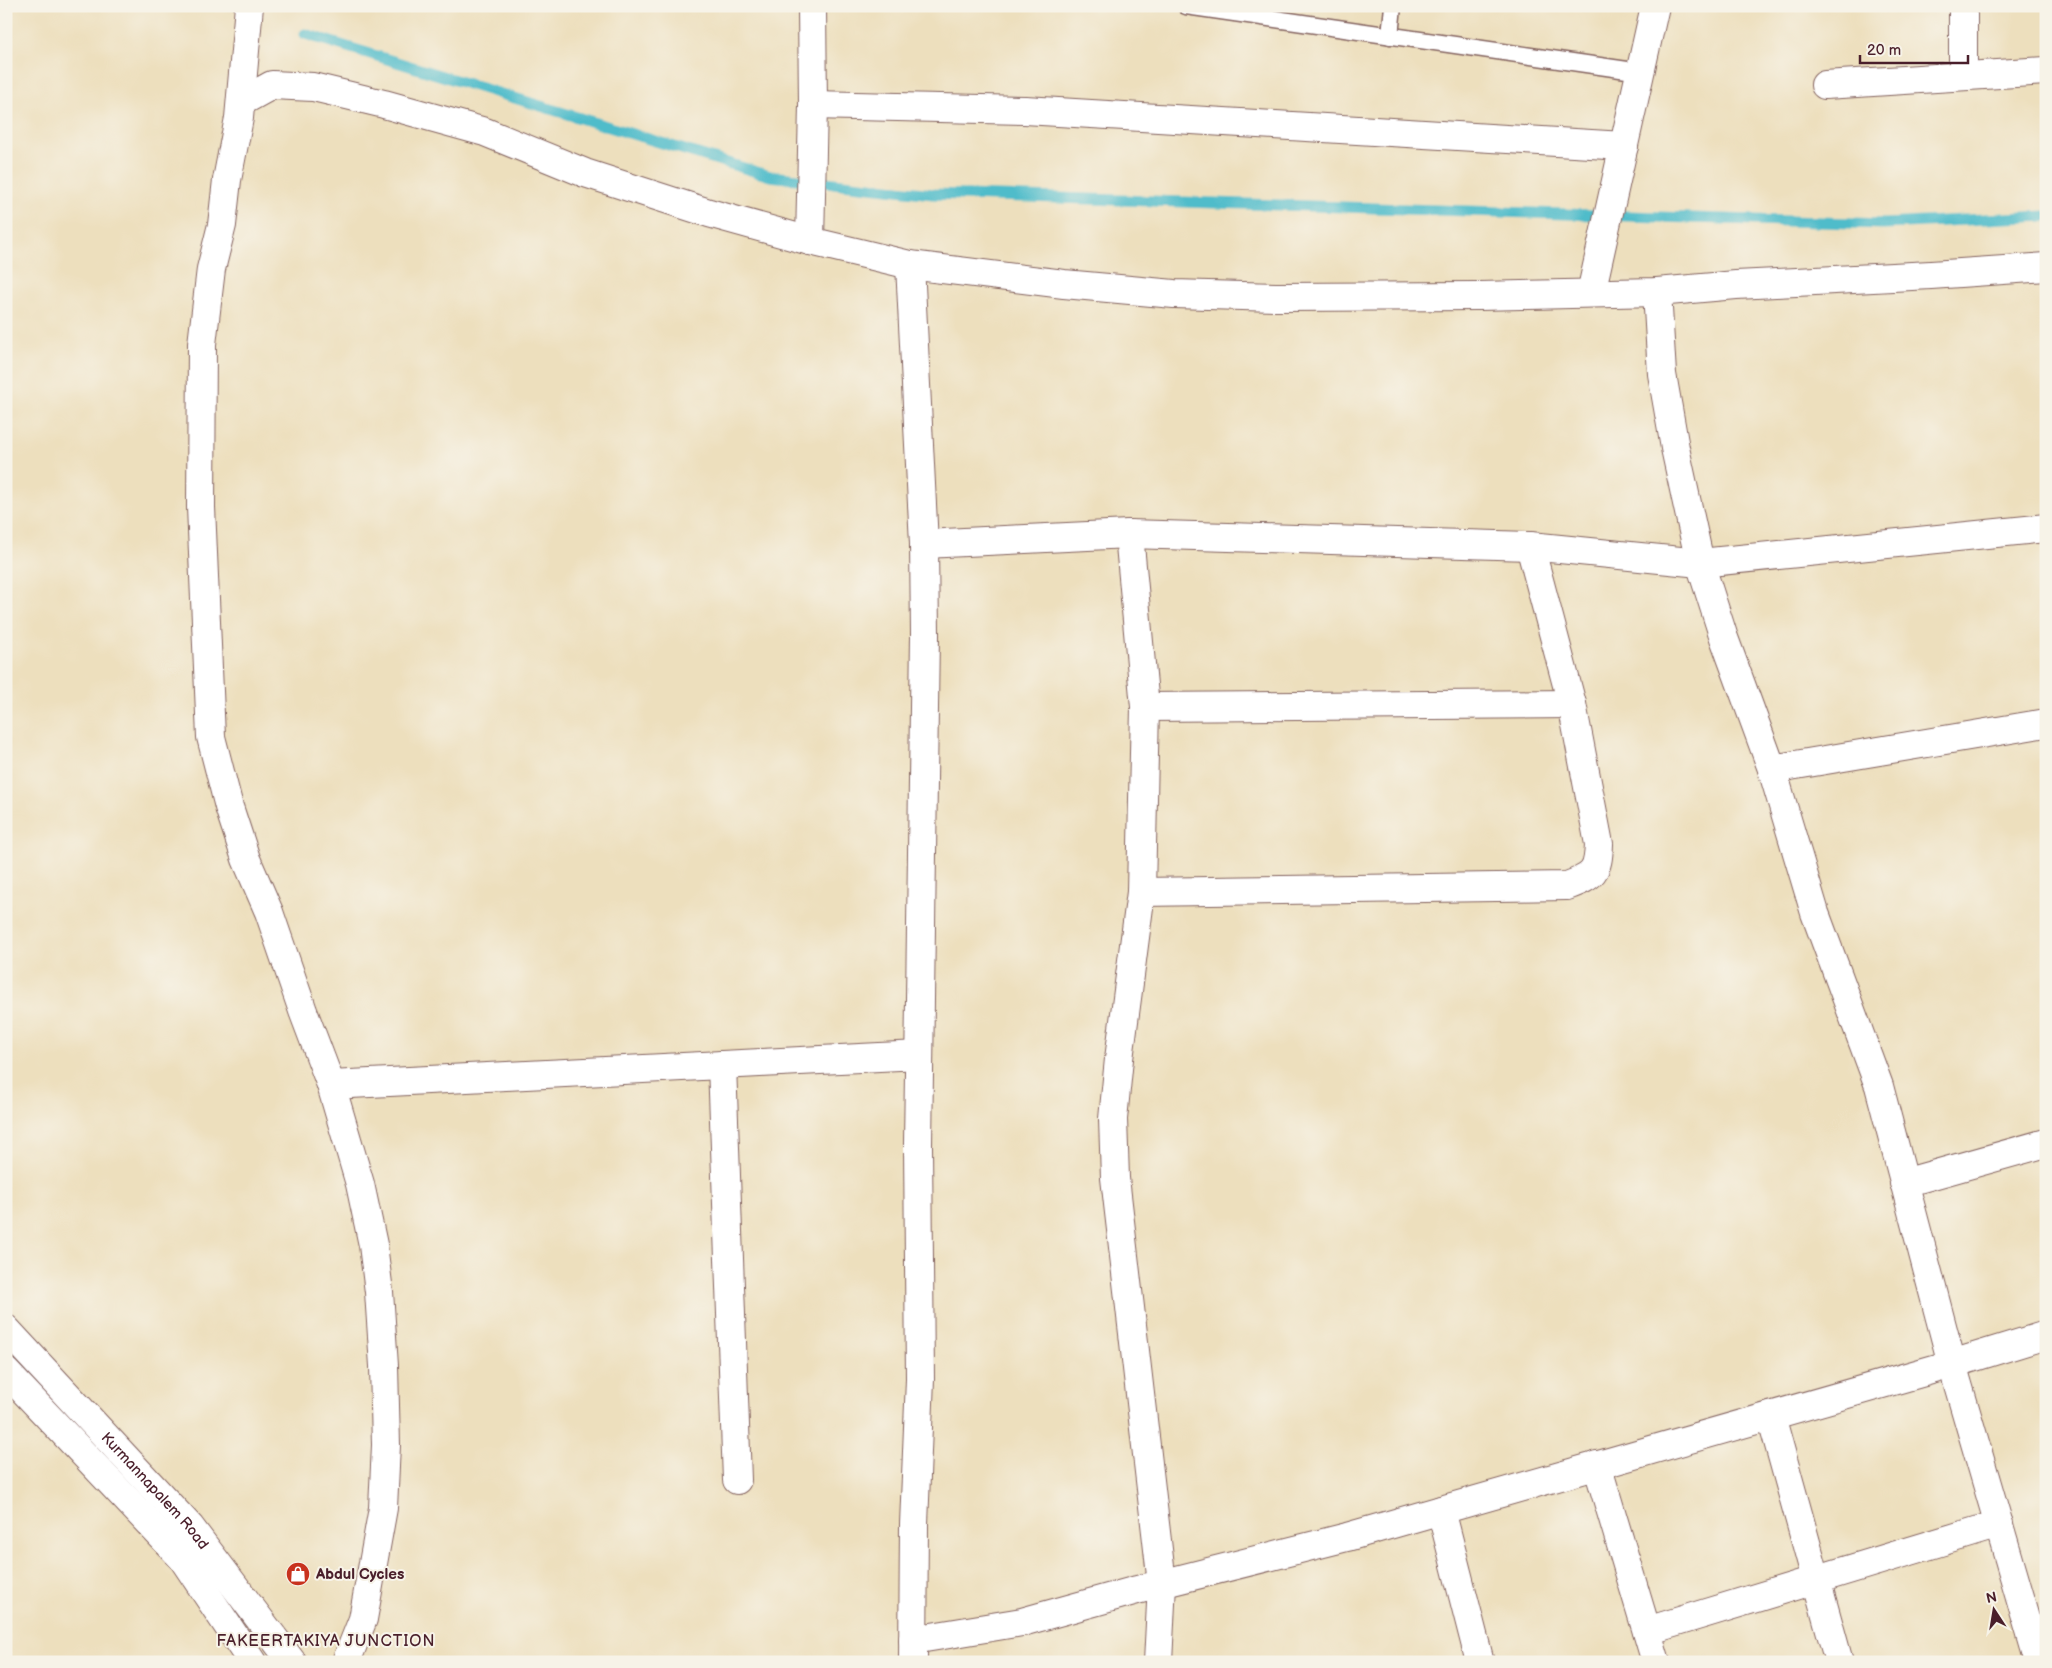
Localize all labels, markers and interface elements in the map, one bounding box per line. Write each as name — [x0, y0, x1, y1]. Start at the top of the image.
scale bar — [1860, 32, 1967, 64]
text: 20 m — [1867, 41, 1901, 60]
street label: Kurmannapalem Road — [97, 1428, 213, 1553]
shop icon: Abdul Cycles — [285, 1561, 311, 1587]
place label: Abdul Cycles — [315, 1565, 404, 1584]
north arrow — [1970, 1586, 2020, 1636]
text: N — [1984, 1588, 1998, 1607]
district label: FAKEERTAKIYA JUNCTION — [216, 1632, 436, 1651]

